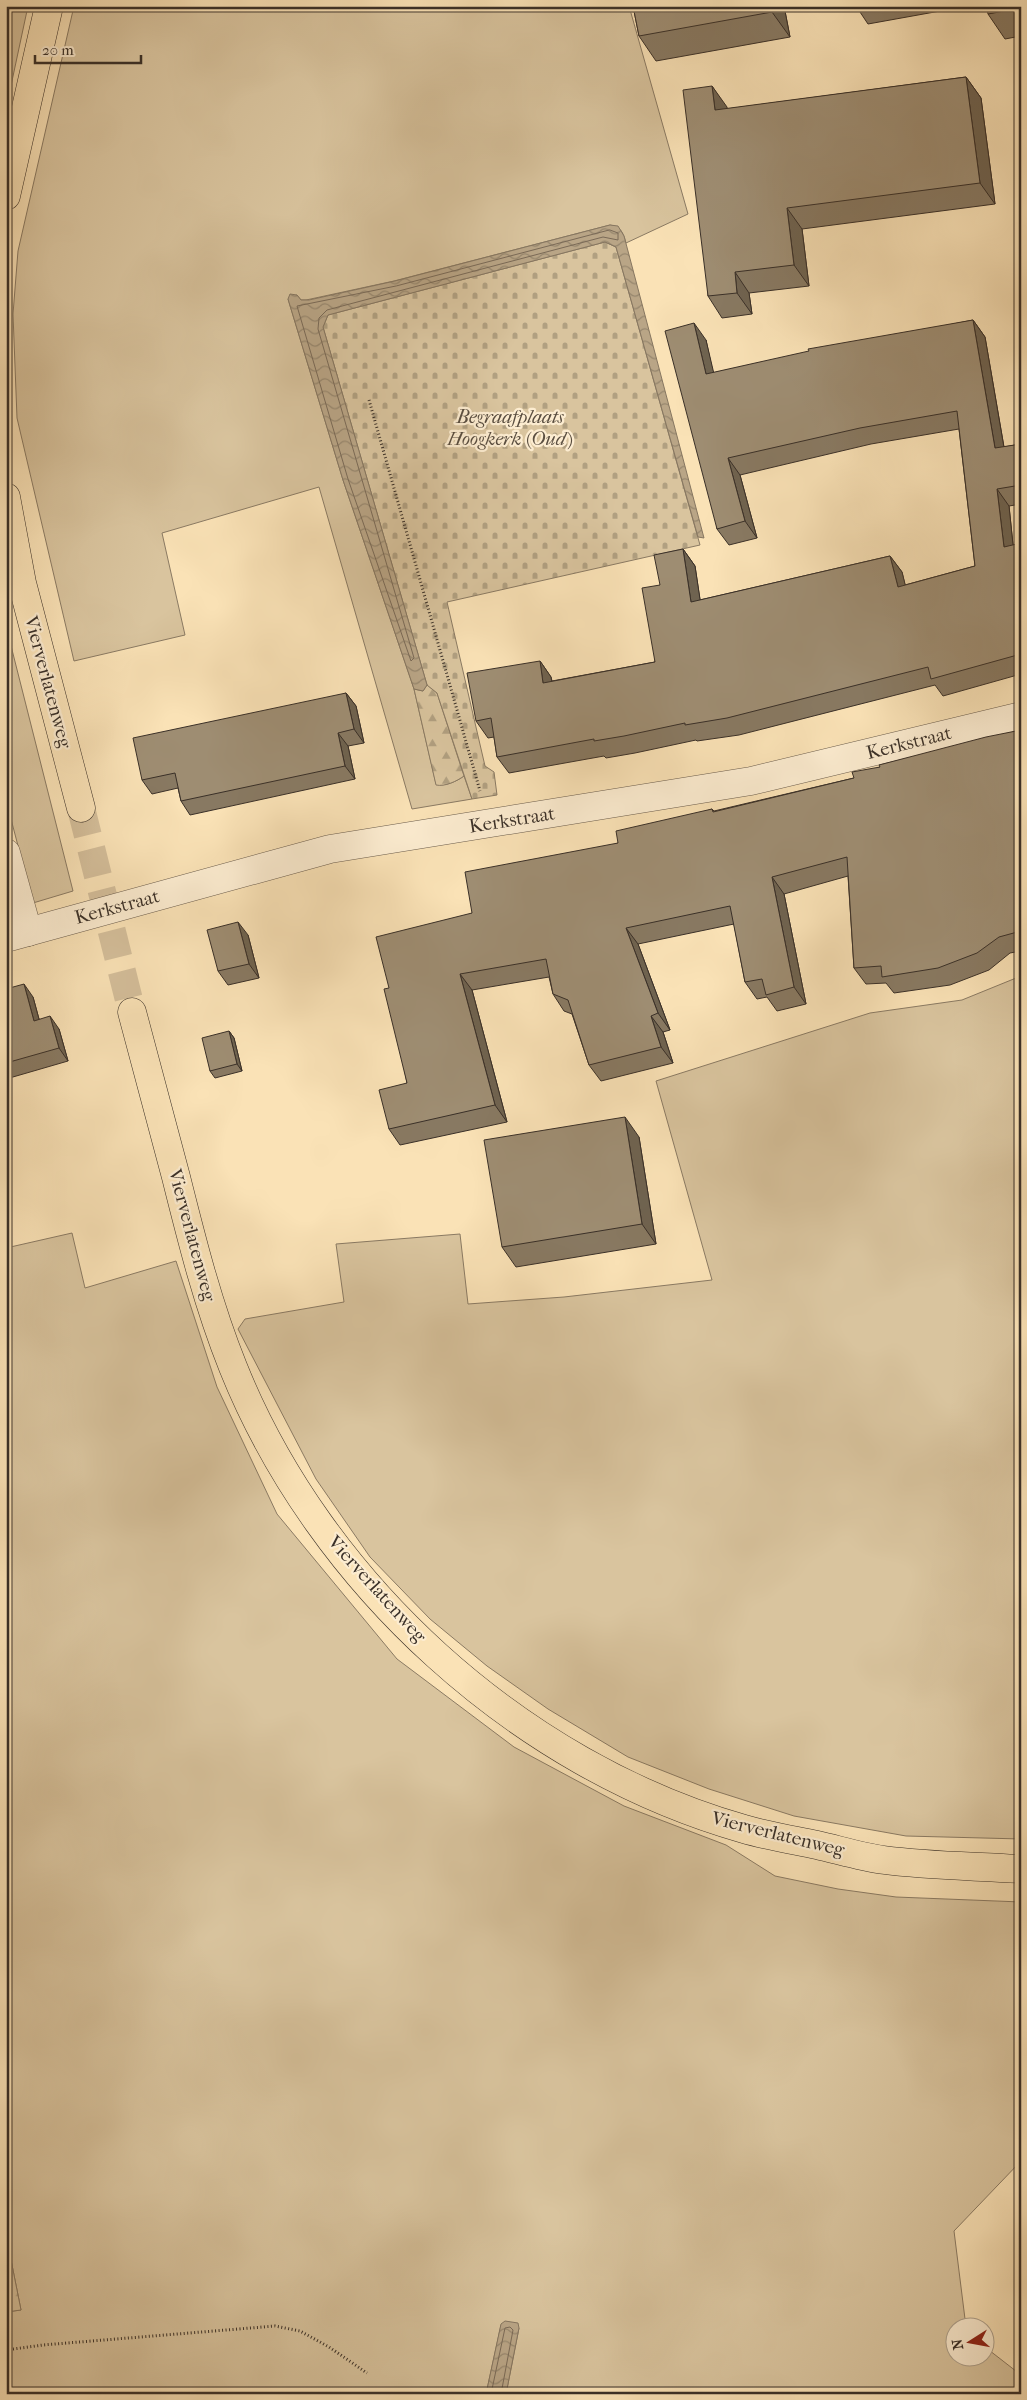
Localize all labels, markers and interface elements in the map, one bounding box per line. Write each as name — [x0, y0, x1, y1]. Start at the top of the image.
scale bar — [35, 32, 141, 64]
text: 20 m — [42, 41, 74, 59]
park label: Begraafplaats Hoogkerk (Oud) — [446, 406, 573, 450]
street label: Vierverlatenweg — [20, 613, 76, 751]
street label: Kerkstraat — [864, 722, 954, 764]
street label: Kerkstraat — [467, 802, 557, 838]
street label: Kerkstraat — [72, 885, 162, 929]
street label: Vierverlatenweg — [164, 1166, 220, 1304]
street label: Vierverlatenweg — [323, 1530, 431, 1648]
street label: Vierverlatenweg — [708, 1807, 847, 1861]
north arrow — [944, 2318, 994, 2368]
text: N — [948, 2337, 967, 2351]

